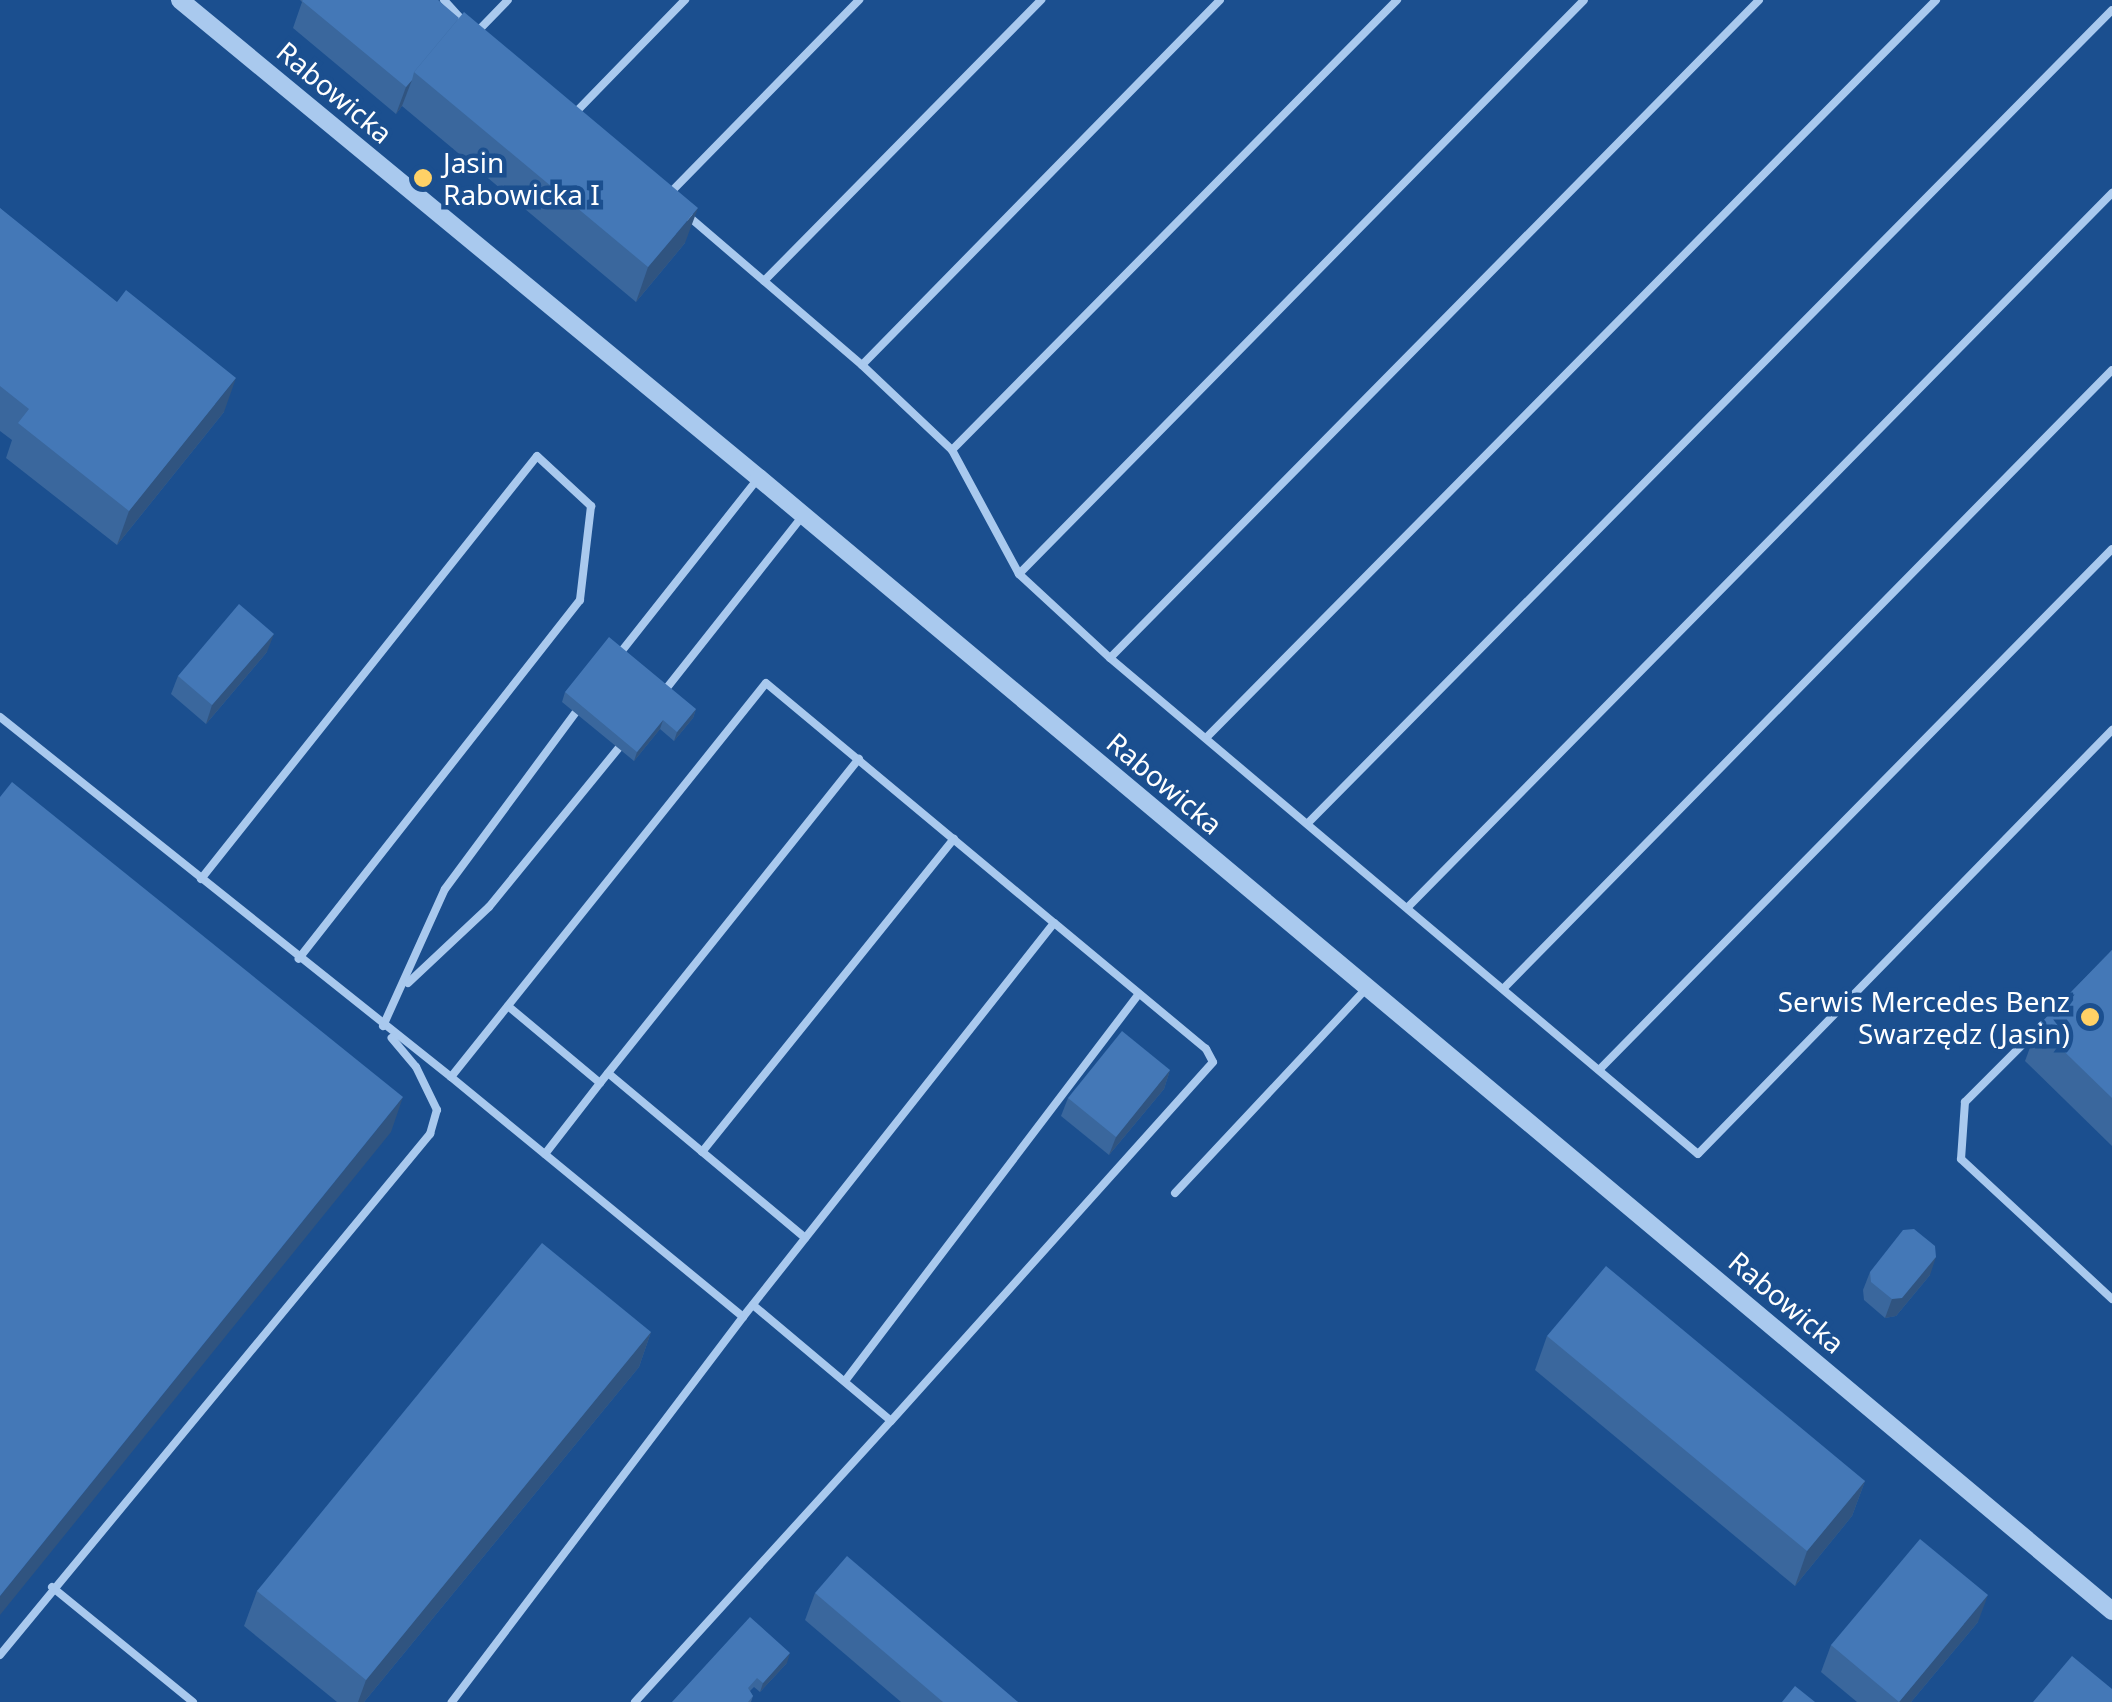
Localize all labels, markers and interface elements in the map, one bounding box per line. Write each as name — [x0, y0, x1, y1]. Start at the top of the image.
street label: Rabowicka — [271, 34, 399, 150]
place label: Jasin Rabowicka I — [443, 145, 600, 211]
marker: Jasin Rabowicka I — [412, 167, 434, 189]
street label: Rabowicka — [1101, 725, 1229, 841]
place label: Serwis Mercedes Benz Swarzędz (Jasin) — [1778, 984, 2070, 1050]
marker: Serwis Mercedes Benz Swarzędz (Jasin) — [2079, 1006, 2101, 1028]
street label: Rabowicka — [1723, 1244, 1851, 1360]

